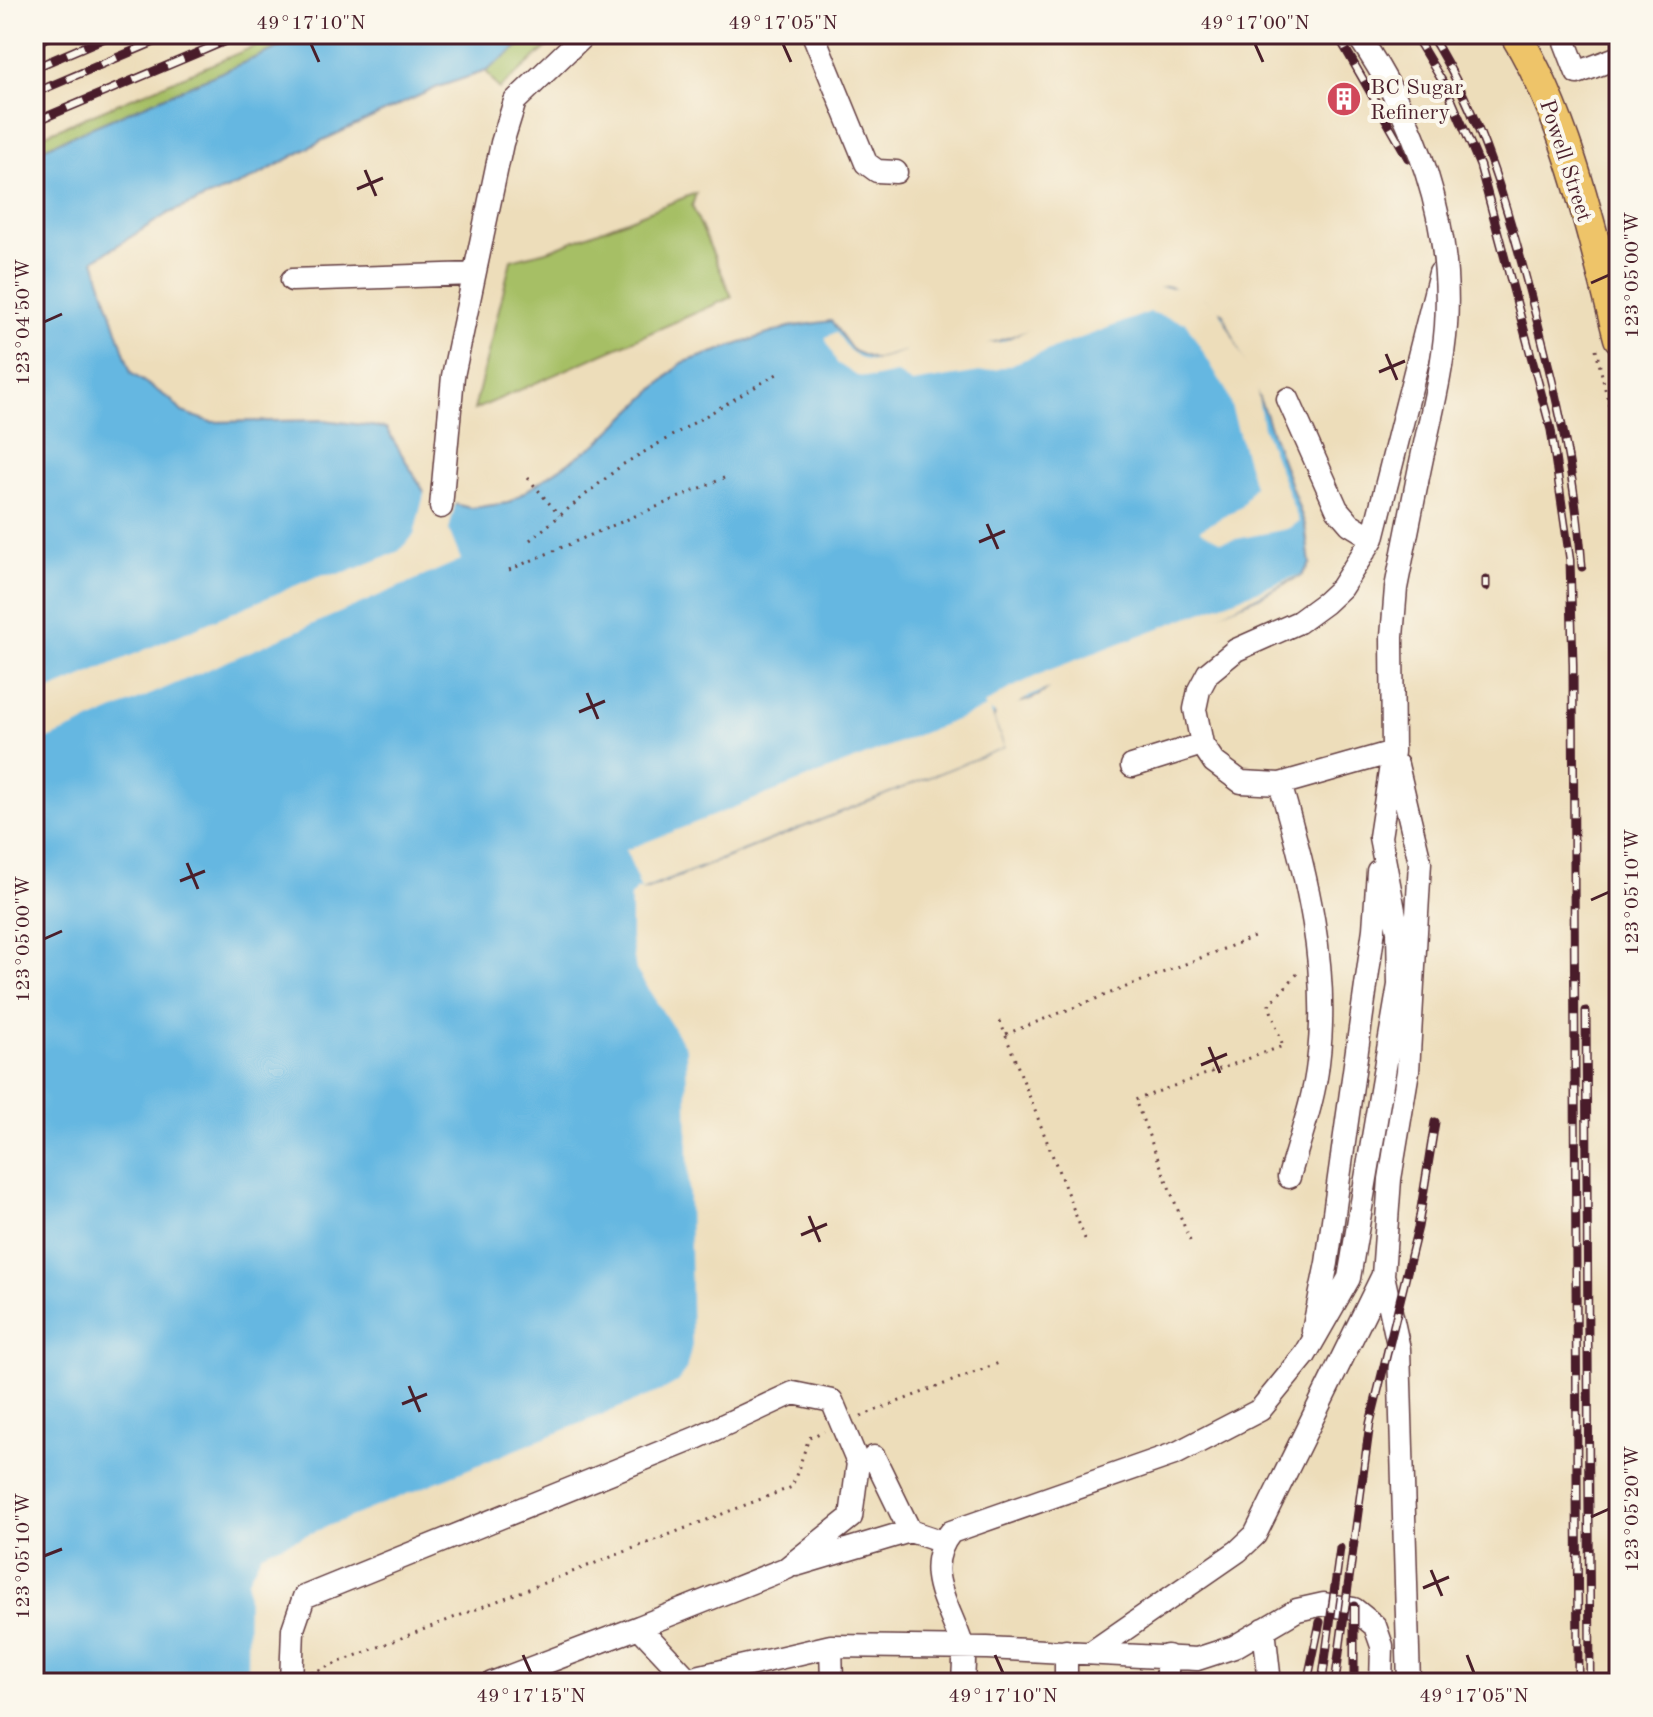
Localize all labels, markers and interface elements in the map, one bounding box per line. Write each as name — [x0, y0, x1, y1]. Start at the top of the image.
text: 49°17'10"N — [256, 14, 366, 34]
text: 49°17'05"N — [728, 14, 838, 34]
text: 49°17'00"N — [1200, 14, 1310, 34]
place label: BC Sugar Refinery — [1370, 77, 1463, 124]
building icon: BC Sugar Refinery — [1325, 80, 1363, 118]
street label: Powell Street — [1535, 97, 1595, 224]
text: 123°05'00"W — [1623, 212, 1643, 338]
text: 123°04'50"W — [14, 259, 34, 385]
text: 123°05'10"W — [1623, 829, 1643, 955]
text: 123°05'00"W — [14, 876, 34, 1002]
text: 123°05'20"W — [1623, 1446, 1643, 1572]
text: 123°05'10"W — [14, 1493, 34, 1619]
text: 49°17'15"N — [476, 1687, 586, 1707]
text: 49°17'10"N — [948, 1687, 1058, 1707]
text: 49°17'05"N — [1419, 1687, 1529, 1707]

